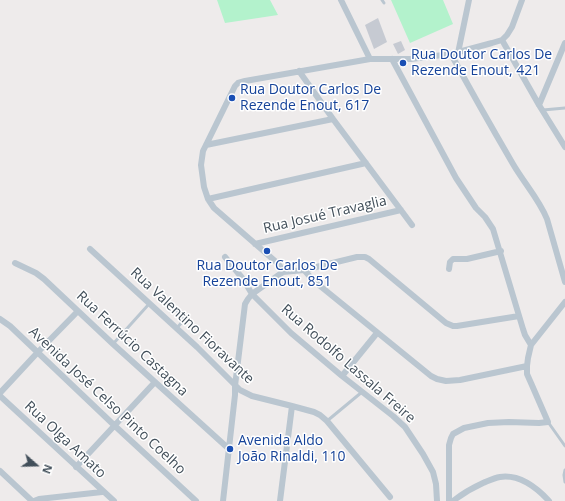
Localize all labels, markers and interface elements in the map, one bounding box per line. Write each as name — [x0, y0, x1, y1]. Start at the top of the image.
place label: Rua Doutor Carlos De Rezende Enout, 421 — [411, 47, 552, 80]
marker: Rua Doutor Carlos De Rezende Enout, 421 — [398, 58, 408, 68]
place label: Rua Doutor Carlos De Rezende Enout, 617 — [240, 82, 381, 114]
marker: Rua Doutor Carlos De Rezende Enout, 617 — [227, 93, 237, 103]
street label: Rua Josué Travaglia — [262, 193, 388, 237]
marker: Rua Doutor Carlos De Rezende Enout, 851 — [262, 246, 272, 256]
place label: Rua Doutor Carlos De Rezende Enout, 851 — [196, 258, 338, 290]
street label: Rua Valentino Fioravante — [127, 264, 257, 388]
street label: Rua Ferrúcio Castagna — [73, 288, 191, 400]
street label: Rua Rodolfo Lassala Freire — [278, 301, 418, 427]
street label: Avenida José Celso Pinto Coelho — [25, 324, 189, 478]
street label: Rua Olga Amato — [21, 398, 109, 482]
place label: Avenida Aldo João Rinaldi, 110 — [238, 433, 345, 466]
marker: Avenida Aldo João Rinaldi, 110 — [225, 444, 235, 454]
north arrow — [16, 445, 56, 485]
text: N — [39, 462, 56, 476]

